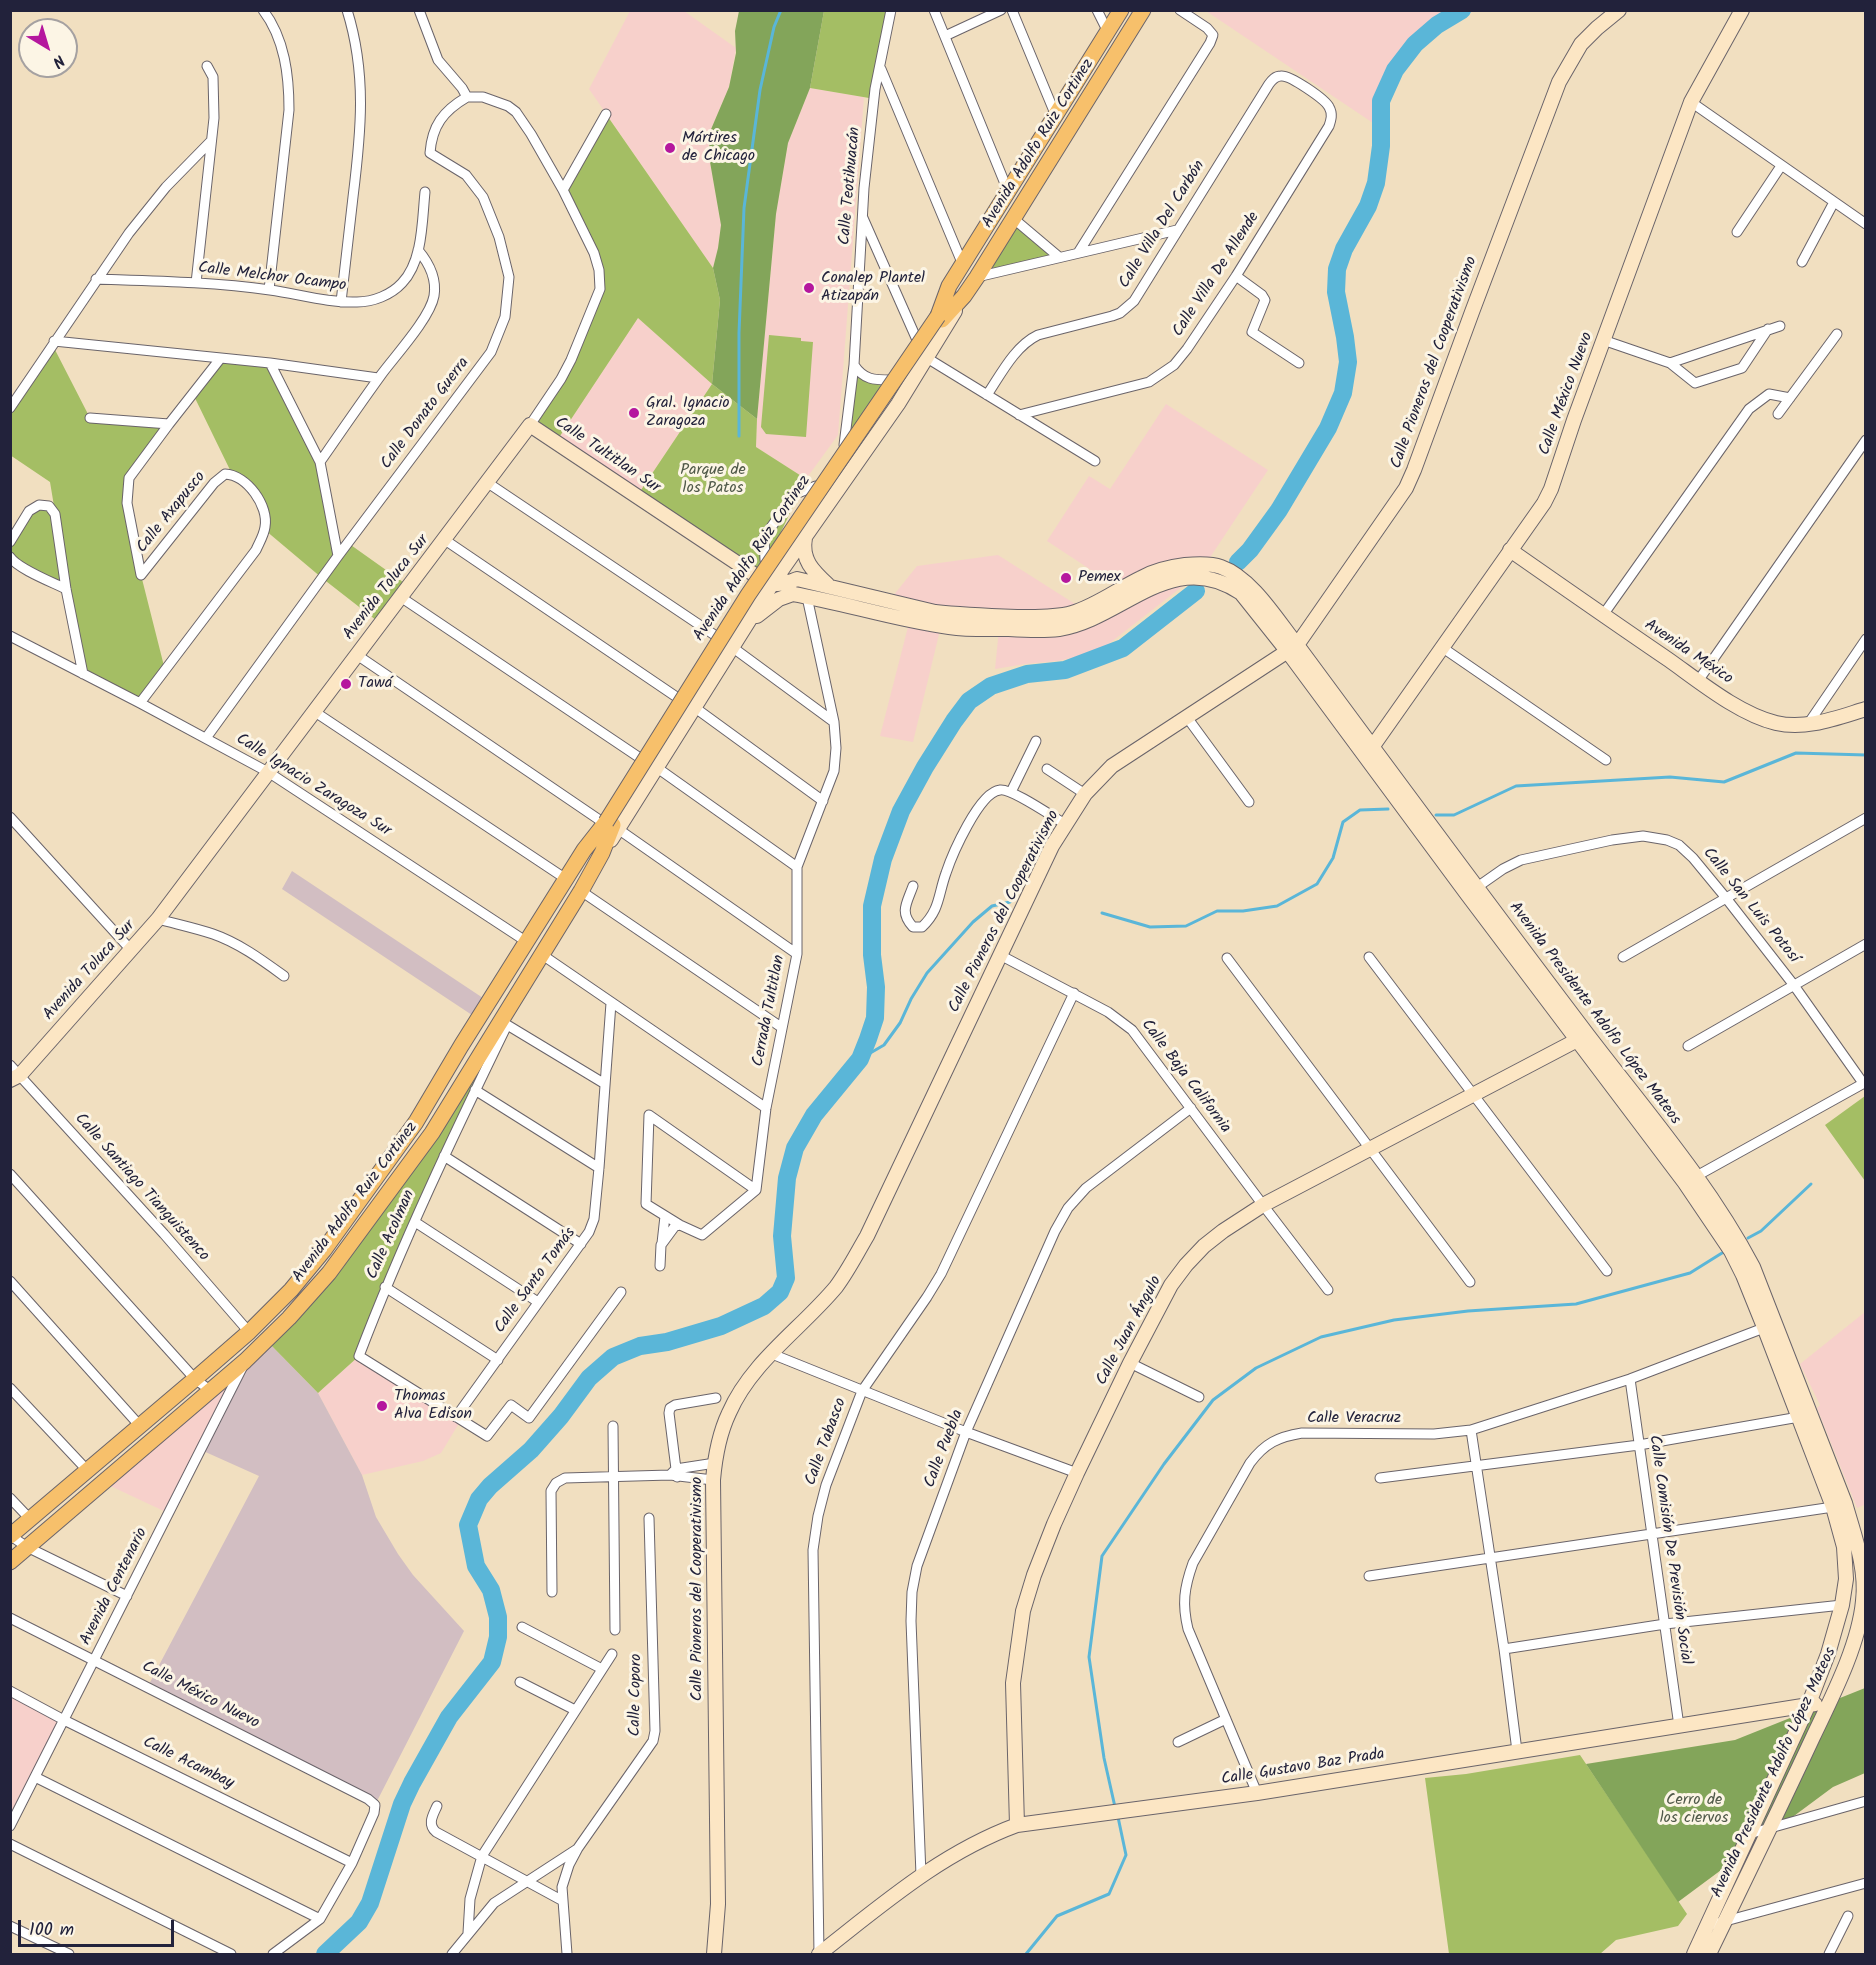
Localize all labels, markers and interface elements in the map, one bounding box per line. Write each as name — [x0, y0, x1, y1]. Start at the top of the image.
north arrow — [18, 18, 78, 78]
text: N — [46, 48, 70, 74]
street label: Avenida Adolfo Ruiz Cortinez — [979, 56, 1099, 232]
street label: Calle Teotihuacán — [836, 126, 866, 246]
place label: Mártires de Chicago — [682, 129, 755, 167]
marker: Mártires de Chicago — [663, 141, 677, 155]
street label: Calle Villa Del Carbón — [1116, 158, 1210, 292]
street label: Calle Villa De Allende — [1169, 209, 1265, 341]
street label: Calle Pioneros del Cooperativismo — [1388, 254, 1482, 472]
street label: Calle Melchor Ocampo — [197, 259, 347, 297]
place label: Conalep Plantel Atizapán — [821, 269, 925, 307]
marker: Conalep Plantel Atizapán — [802, 281, 816, 295]
street label: Calle México Nuevo — [1536, 330, 1598, 458]
street label: Calle Donato Guerra — [378, 354, 474, 474]
place label: Gral. Ignacio Zaragoza — [646, 394, 729, 432]
marker: Gral. Ignacio Zaragoza — [627, 406, 641, 420]
street label: Calle Tultitlan Sur — [551, 414, 663, 498]
park label: Parque de los Patos — [680, 461, 746, 499]
street label: Calle Axapusco — [133, 468, 211, 558]
street label: Avenida Adolfo Ruiz Cortinez — [690, 473, 816, 645]
street label: Avenida Toluca Sur — [340, 532, 434, 644]
place label: Pemex — [1078, 568, 1121, 588]
marker: Pemex — [1059, 571, 1073, 585]
street label: Avenida México — [1640, 616, 1736, 690]
place label: Tawá — [358, 674, 392, 694]
marker: Tawá — [339, 677, 353, 691]
street label: Calle Ignacio Zaragoza Sur — [232, 730, 394, 842]
street label: Calle Pioneros del Cooperativismo — [946, 808, 1064, 1016]
street label: Calle San Luis Potosí — [1698, 844, 1802, 968]
street label: Avenida Presidente Adolfo López Mateos — [1504, 899, 1684, 1129]
street label: Avenida Toluca Sur — [40, 917, 140, 1025]
street label: Cerrada Tultitlan — [750, 954, 790, 1068]
street label: Calle Baja California — [1136, 1016, 1234, 1138]
street label: Calle Santiago Tianguistenco — [69, 1110, 213, 1266]
street label: Avenida Adolfo Ruiz Cortinez — [289, 1119, 423, 1287]
street label: Calle Acolman — [364, 1188, 420, 1282]
street label: Calle Santo Tomás — [491, 1224, 581, 1338]
street label: Calle Juan Ángulo — [1093, 1273, 1167, 1389]
place label: Thomas Alva Edison — [394, 1387, 472, 1425]
street label: Calle Tabasco — [802, 1396, 852, 1488]
marker: Thomas Alva Edison — [375, 1399, 389, 1413]
street label: Calle Puebla — [921, 1407, 969, 1491]
street label: Calle Veracruz — [1307, 1409, 1401, 1429]
street label: Calle Comisión De Previsión Social — [1643, 1434, 1695, 1666]
street label: Calle Pioneros del Cooperativismo — [688, 1477, 708, 1701]
street label: Avenida Centenario — [77, 1525, 153, 1649]
street label: Avenida Presidente Adolfo López Mateos — [1708, 1645, 1842, 1901]
street label: Calle Coporo — [627, 1653, 647, 1737]
street label: Calle México Nuevo — [138, 1658, 262, 1734]
street label: Calle Acambay — [139, 1734, 237, 1794]
street label: Calle Gustavo Baz Prada — [1220, 1746, 1386, 1790]
park label: Cerro de los ciervos — [1660, 1791, 1728, 1829]
scale bar — [21, 1908, 177, 1946]
text: 100 m — [29, 1916, 74, 1945]

